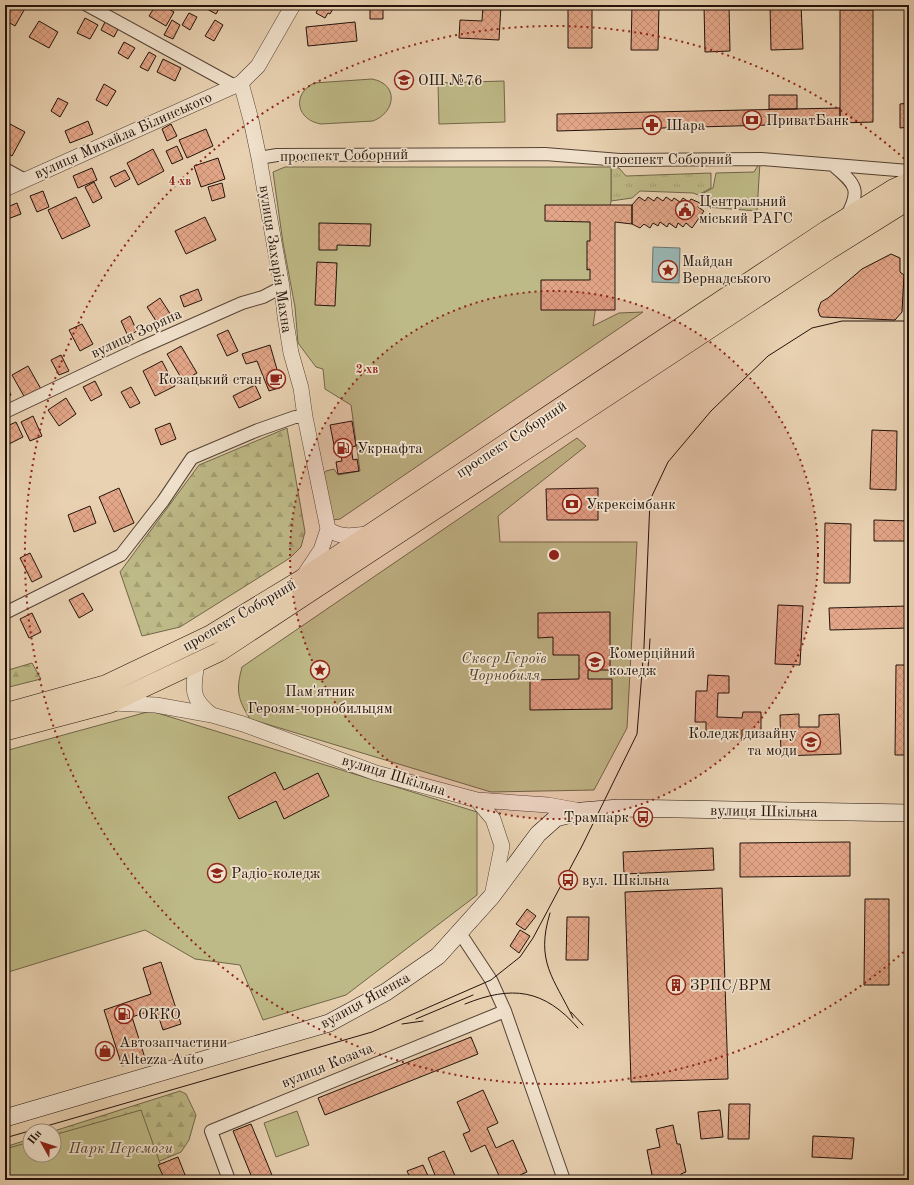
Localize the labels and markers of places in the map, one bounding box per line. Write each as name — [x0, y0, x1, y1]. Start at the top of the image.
school or university icon: ОШ №76 — [393, 69, 415, 91]
place label: ОШ №76 — [418, 74, 483, 89]
bank icon: ПриватБанк — [741, 109, 763, 131]
pharmacy icon: Шара — [641, 114, 663, 136]
place label: ПриватБанк — [766, 114, 850, 129]
place label: Шара — [666, 119, 706, 134]
place label: Центральний міський РАГС — [699, 195, 793, 227]
public building icon: Центральний міський РАГС — [674, 199, 696, 221]
place label: Майдан Вернадського — [682, 255, 771, 287]
place icon: Майдан Вернадського — [657, 259, 679, 281]
cafe icon: Козацький стан — [265, 368, 287, 390]
place label: Козацький стан — [158, 373, 262, 388]
fuel station icon: Укрнафта — [332, 437, 354, 459]
place label: Укрнафта — [357, 442, 423, 457]
bank icon: Укрексімбанк — [561, 493, 583, 515]
place label: Укрексімбанк — [586, 498, 676, 513]
centre of rings — [547, 548, 561, 562]
place label: Комерційний коледж — [609, 647, 695, 679]
school or university icon: Комерційний коледж — [584, 651, 606, 673]
place icon: Пам'ятник Героям-чорнобильцям — [309, 659, 331, 681]
place label: Пам'ятник Героям-чорнобильцям — [247, 685, 393, 717]
place label: Коледж дизайну та моди — [688, 727, 797, 759]
school or university icon: Коледж дизайну та моди — [800, 731, 822, 753]
bus stop icon: Трампарк — [632, 806, 654, 828]
place label: Трампарк — [564, 811, 629, 826]
school or university icon: Радіо-коледж — [206, 862, 228, 884]
place label: Радіо-коледж — [231, 867, 321, 882]
bus stop icon: вул. Шкільна — [557, 869, 579, 891]
place label: вул. Шкільна — [582, 874, 670, 889]
building icon: ЗРПС/ВРМ — [665, 974, 687, 996]
place label: ЗРПС/ВРМ — [690, 979, 771, 994]
fuel station icon: ОККО — [113, 1003, 135, 1025]
place label: ОККО — [138, 1008, 181, 1023]
place label: Автозапчастини Altezza Auto — [119, 1036, 227, 1068]
shop icon: Автозапчастини Altezza Auto — [94, 1040, 116, 1062]

